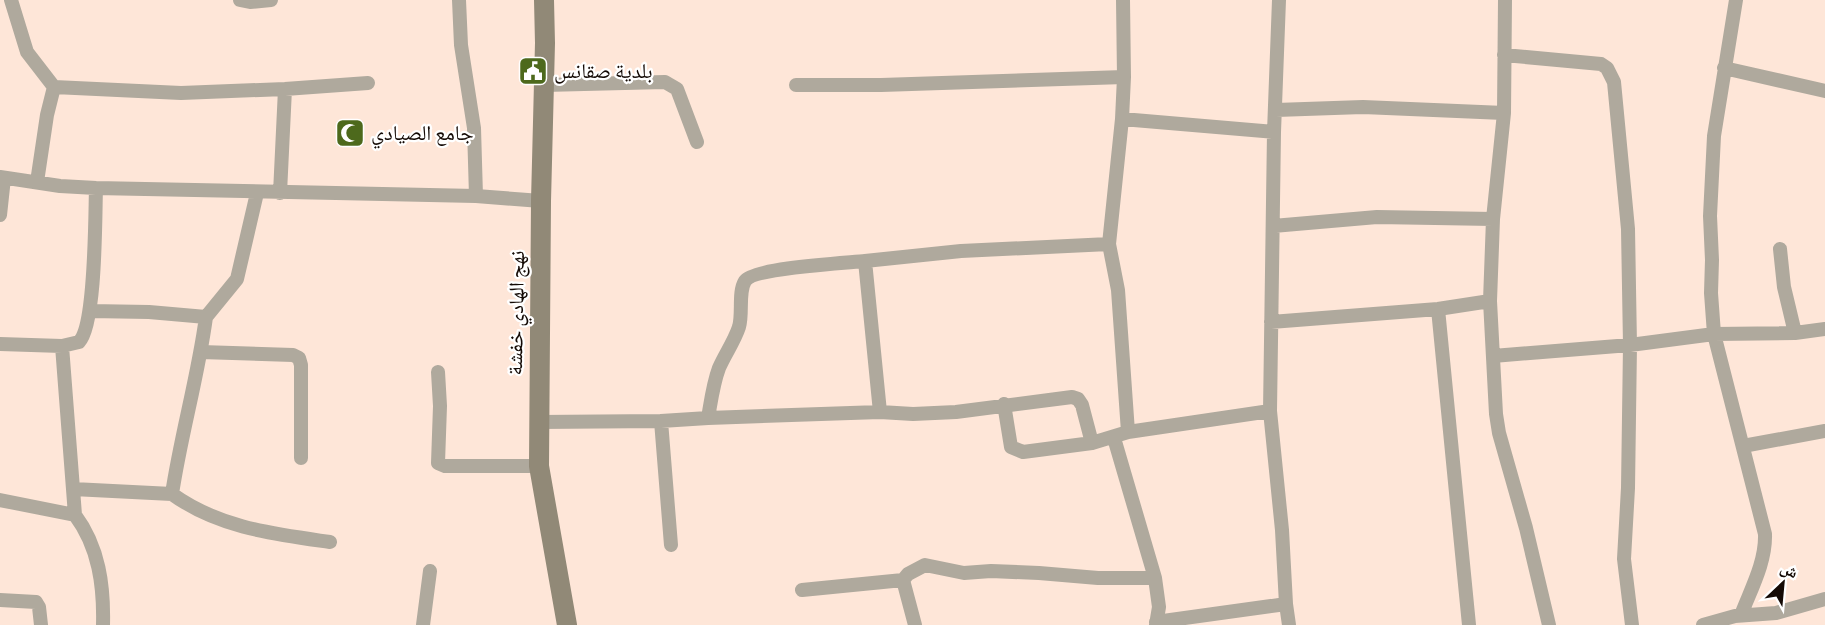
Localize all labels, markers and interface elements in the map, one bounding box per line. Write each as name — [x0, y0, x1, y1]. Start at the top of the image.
public building icon: بلدية صقانس — [517, 55, 549, 87]
place label: بلدية صقانس — [554, 59, 653, 84]
mosque icon: جامع الصيادي — [334, 117, 366, 149]
place label: جامع الصيادي — [371, 121, 474, 149]
street label: نهج الهادي خفشة — [503, 250, 533, 376]
north arrow — [1753, 553, 1813, 613]
text: ش — [1778, 559, 1801, 582]

